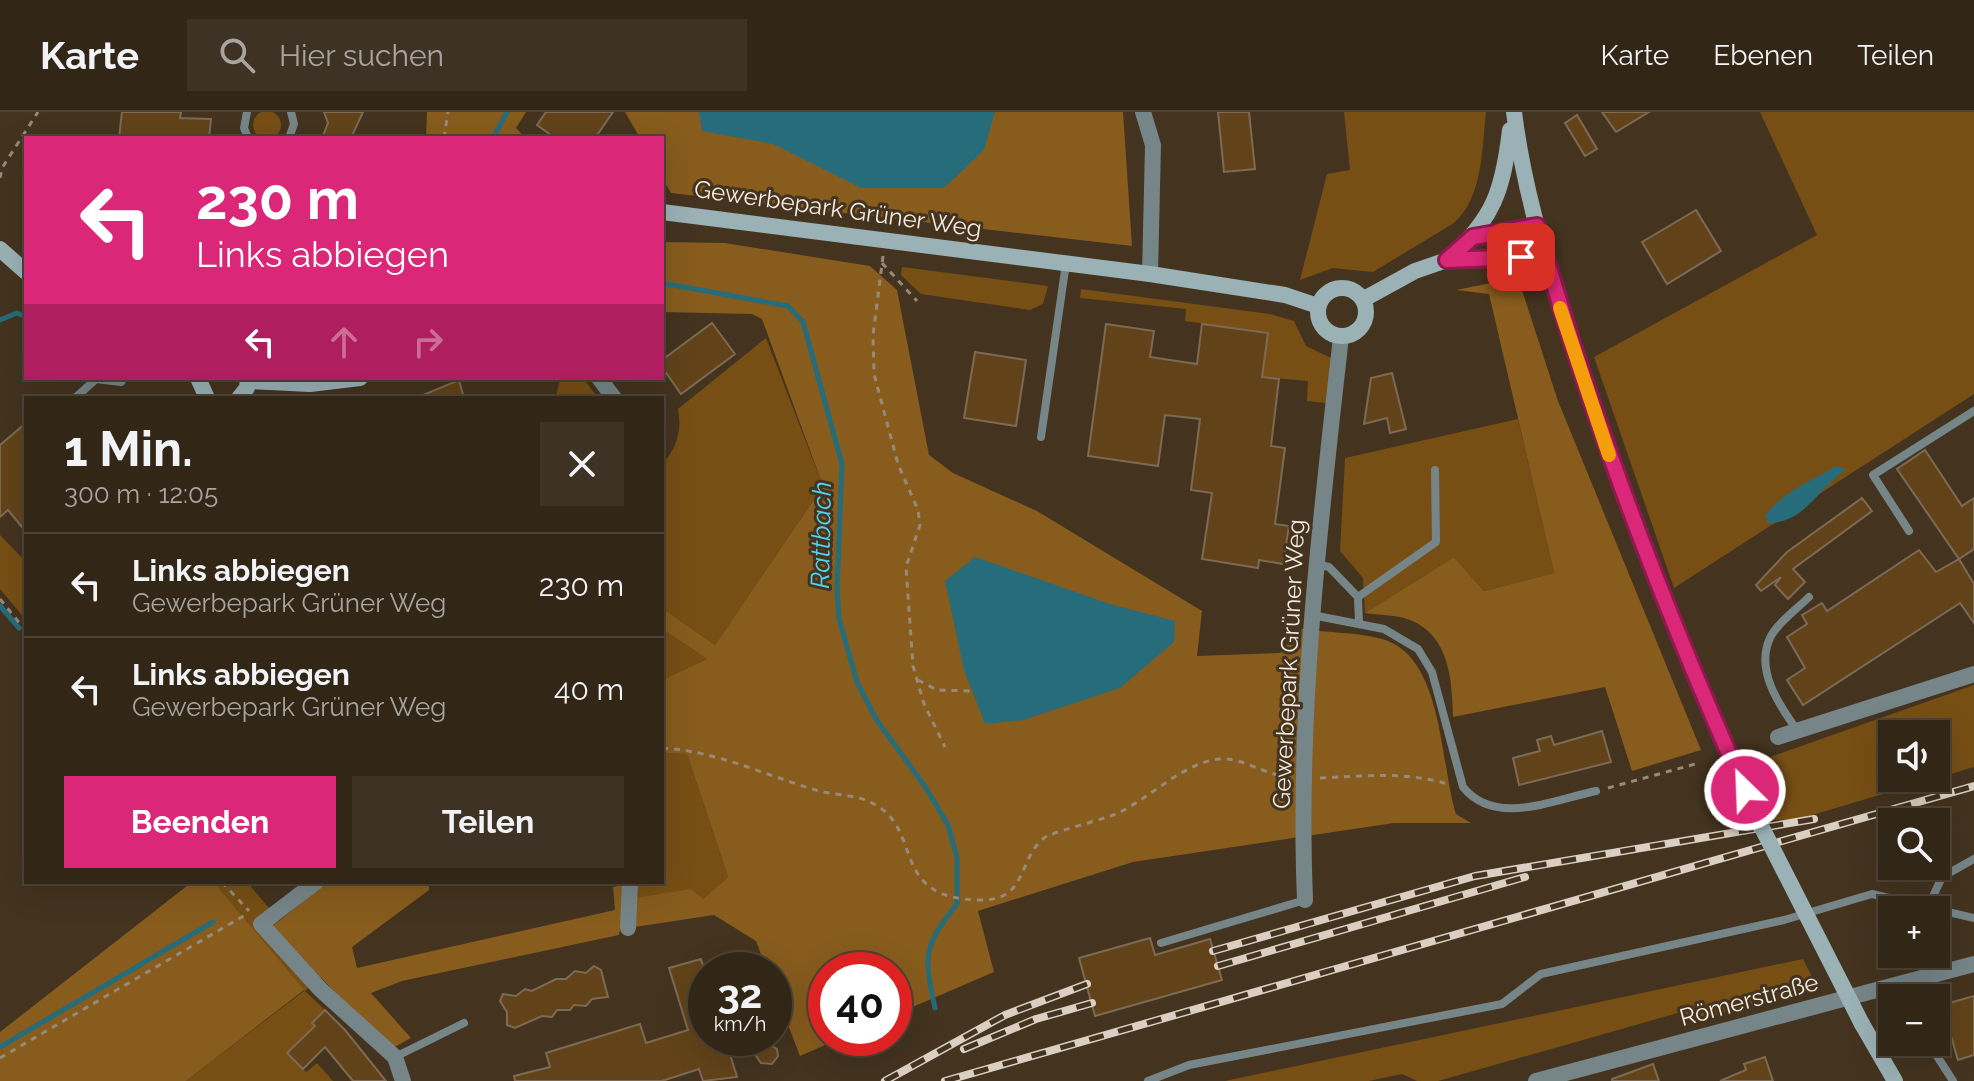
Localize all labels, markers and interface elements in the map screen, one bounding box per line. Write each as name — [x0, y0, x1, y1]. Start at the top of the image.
search box — [187, 19, 747, 91]
text: Karte — [40, 33, 139, 78]
icon: search — [215, 33, 259, 77]
text: Hier suchen — [279, 38, 444, 73]
text: Karte — [1601, 39, 1669, 72]
text: Ebenen — [1713, 39, 1813, 72]
text: Teilen — [1857, 39, 1934, 72]
text: 230 m — [196, 166, 359, 232]
icon: left — [64, 168, 168, 272]
street label: Gewerbepark Grüner Weg — [692, 174, 984, 243]
pin — [1487, 223, 1555, 291]
text: Links abbiegen — [196, 233, 449, 275]
icon: arrive — [1499, 235, 1543, 279]
icon: left — [238, 320, 282, 364]
icon: ahead — [322, 320, 366, 364]
icon: right — [406, 320, 450, 364]
text: 1 Min. — [64, 421, 193, 477]
button: close — [540, 422, 624, 506]
text: 300 m · 12:05 — [64, 479, 218, 509]
water label: Rattbach — [805, 481, 837, 589]
street label: Gewerbepark Grüner Weg — [1266, 518, 1311, 810]
text: Links abbiegen — [132, 553, 350, 588]
icon: left — [64, 563, 108, 607]
text: 230 m — [539, 568, 624, 603]
text: Gewerbepark Grüner Weg — [132, 588, 446, 618]
text: Links abbiegen — [132, 657, 350, 692]
icon: left — [64, 667, 108, 711]
text: 40 m — [554, 672, 624, 707]
text: Gewerbepark Grüner Weg — [132, 692, 446, 722]
map controls — [1878, 720, 1950, 1056]
button: sound — [1878, 720, 1950, 792]
position arrow — [1703, 748, 1787, 832]
button: Beenden — [64, 776, 336, 868]
button: Teilen — [352, 776, 624, 868]
button: search — [1878, 808, 1950, 880]
button: + — [1878, 896, 1950, 968]
speed limit sign: 40 — [808, 952, 912, 1056]
street label: Römerstraße — [1676, 967, 1821, 1032]
text: 32 — [718, 970, 762, 1017]
button: − — [1878, 984, 1950, 1056]
text: km/h — [714, 1012, 766, 1036]

